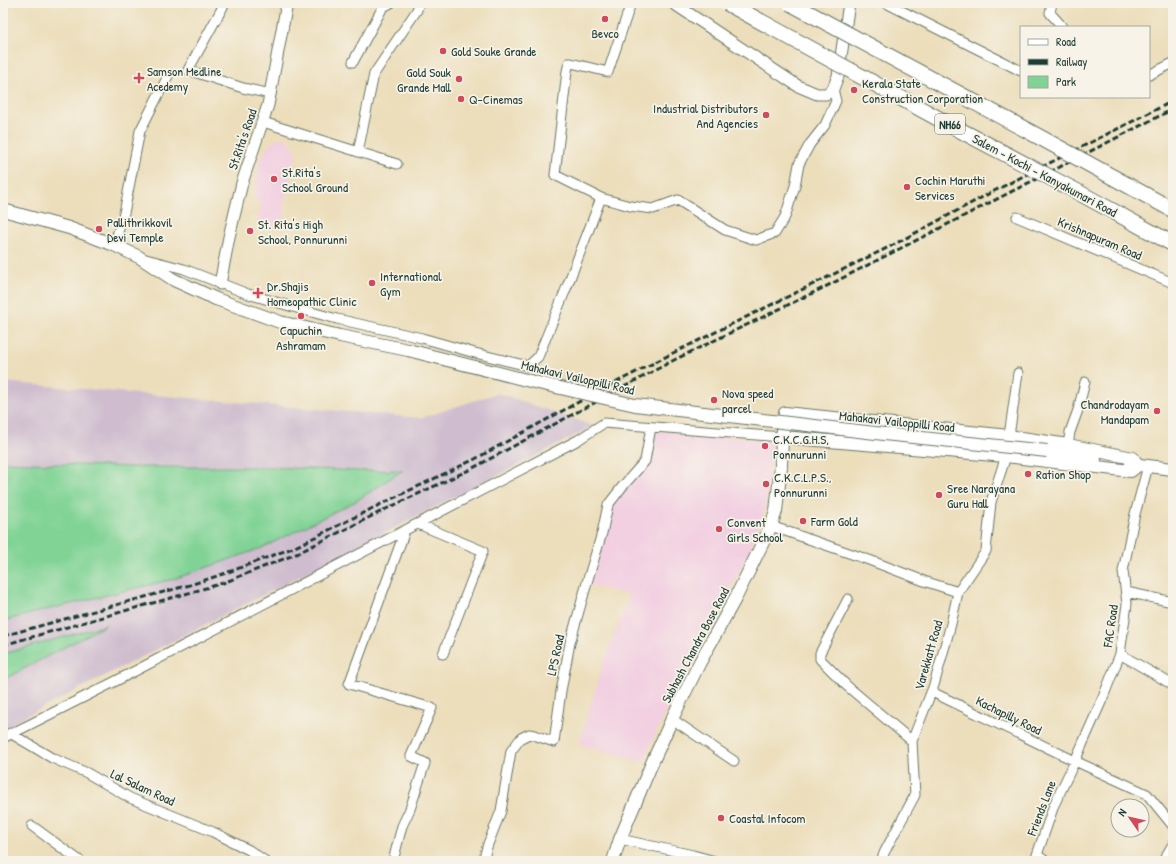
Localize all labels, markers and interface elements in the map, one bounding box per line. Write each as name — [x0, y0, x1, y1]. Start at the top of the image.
marker: Bevco — [600, 14, 610, 24]
place label: Bevco — [591, 24, 619, 42]
legend — [1020, 26, 1150, 98]
text: Road — [1056, 33, 1076, 50]
place label: Gold Souke Grande — [451, 42, 536, 60]
marker: Gold Souke Grande — [438, 46, 448, 56]
text: Railway — [1056, 53, 1087, 70]
place label: Samson Medline Acedemy — [147, 62, 221, 95]
place label: Gold Souk Grande Mall — [397, 63, 452, 96]
marker: Samson Medline Acedemy — [134, 73, 144, 83]
text: Park — [1056, 73, 1076, 90]
marker: Gold Souk Grande Mall — [454, 74, 464, 84]
place label: Kerala State Construction Corporation — [862, 74, 983, 107]
marker: Kerala State Construction Corporation — [849, 85, 859, 95]
place label: Q-Cinemas — [469, 90, 523, 108]
marker: Q-Cinemas — [456, 94, 466, 104]
place label: Industrial Distributors And Agencies — [653, 99, 758, 132]
street label: St.Rita's Road — [223, 106, 261, 172]
marker: Industrial Distributors And Agencies — [761, 110, 771, 120]
road number: NH66 — [935, 114, 965, 134]
street label: Salem - Kochi - Kanyakumari Road — [969, 129, 1121, 221]
place label: St.Rita's School Ground — [282, 163, 348, 196]
place label: Cochin Maruthi Services — [915, 171, 986, 204]
marker: St.Rita's School Ground — [269, 174, 279, 184]
marker: Cochin Maruthi Services — [902, 182, 912, 192]
street label: Krishnapuram Road — [1055, 212, 1145, 264]
place label: Pallithrikkovil Devi Temple — [107, 213, 173, 246]
place label: St. Rita's High School, Ponnurunni — [258, 215, 347, 248]
marker: Pallithrikkovil Devi Temple — [94, 224, 104, 234]
marker: St. Rita's High School, Ponnurunni — [245, 226, 255, 236]
place label: International Gym — [380, 267, 442, 300]
place label: Dr.Shajis Homeopathic Clinic — [267, 277, 356, 310]
marker: International Gym — [367, 278, 377, 288]
marker: Dr.Shajis Homeopathic Clinic — [252, 287, 264, 299]
marker: Capuchin Ashramam — [296, 311, 306, 321]
place label: Capuchin Ashramam — [276, 321, 326, 354]
street label: Mahakavi Vailoppilli Road — [520, 355, 636, 399]
place label: Nova speed parcel — [722, 384, 773, 417]
marker: Nova speed parcel — [709, 395, 719, 405]
place label: Chandrodayam Mandapam — [1081, 395, 1149, 428]
street label: Mahakavi Vailoppilli Road — [838, 406, 956, 436]
marker: Chandrodayam Mandapam — [1152, 406, 1162, 416]
place label: C.K.C.G.H.S, Ponnurunni — [773, 430, 829, 463]
marker: C.K.C.G.H.S, Ponnurunni — [760, 441, 770, 451]
place label: Ration Shop — [1036, 465, 1091, 483]
place label: C.K.C.L.P.S., Ponnurunni — [774, 468, 831, 501]
marker: Ration Shop — [1023, 469, 1033, 479]
marker: C.K.C.L.P.S., Ponnurunni — [761, 479, 771, 489]
place label: Sree Narayana Guru Hall — [947, 479, 1015, 512]
marker: Sree Narayana Guru Hall — [934, 490, 944, 500]
place label: Farm Gold — [810, 512, 858, 530]
place label: Convent Girls School — [727, 513, 784, 546]
marker: Farm Gold — [798, 516, 808, 526]
marker: Convent Girls School — [714, 524, 724, 534]
street label: Subhash Chandra Bose Road — [657, 584, 733, 706]
street label: FAC Road — [1098, 604, 1122, 649]
street label: Varekkatt Road — [909, 618, 947, 692]
street label: LPS Road — [542, 633, 568, 677]
street label: Kachapilly Road — [973, 691, 1045, 739]
street label: Lal Salam Road — [108, 764, 178, 810]
street label: Friends Lane — [1022, 778, 1060, 839]
north arrow — [1110, 798, 1150, 838]
text: N — [1114, 806, 1129, 819]
place label: Coastal Infocom — [729, 809, 806, 827]
marker: Coastal Infocom — [716, 813, 726, 823]

